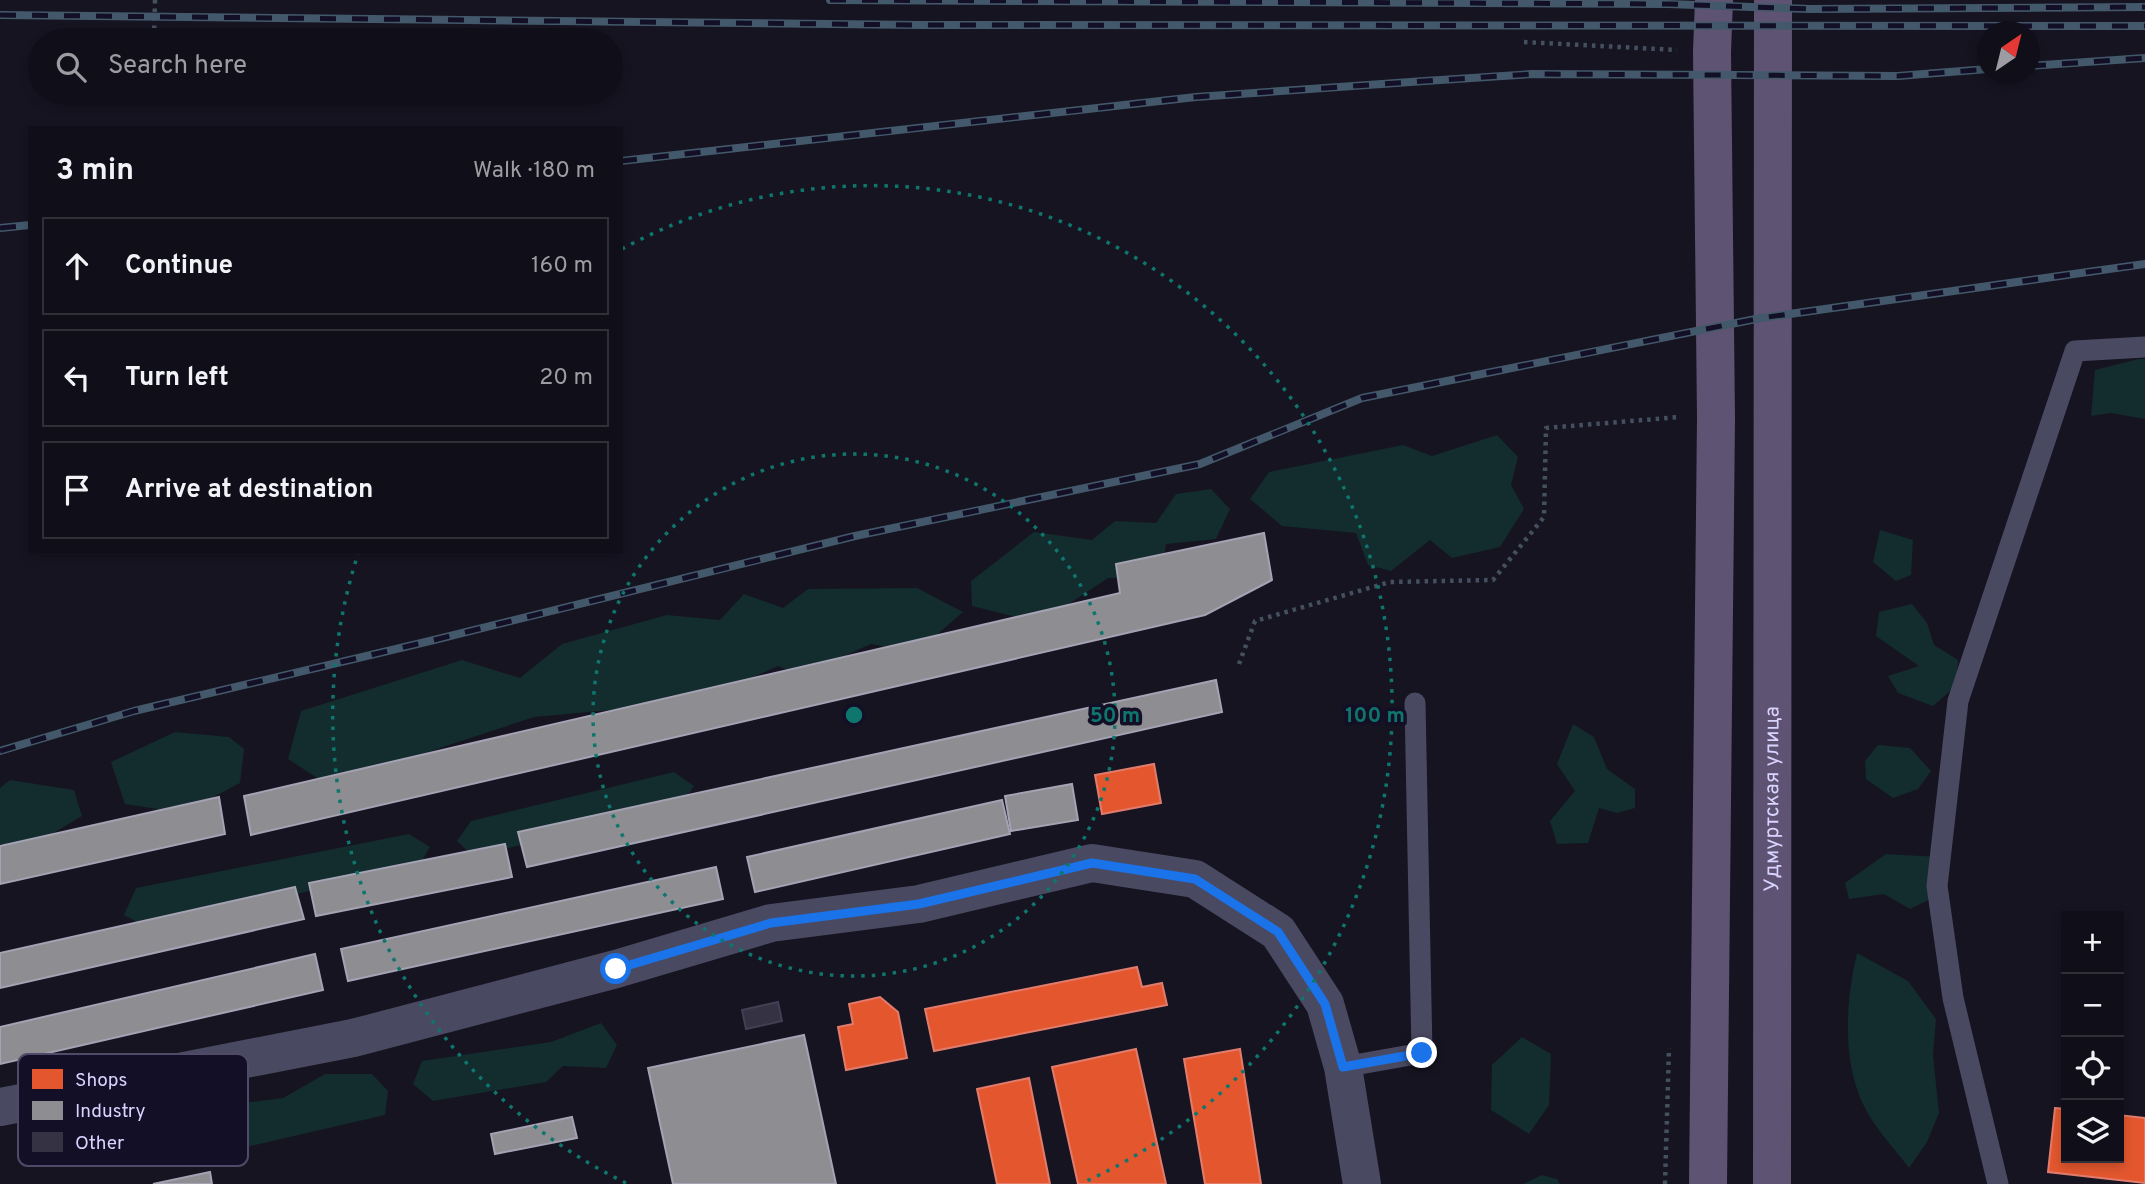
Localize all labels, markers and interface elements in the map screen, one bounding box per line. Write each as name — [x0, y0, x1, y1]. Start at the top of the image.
north arrow — [1977, 21, 2040, 84]
search box — [28, 28, 623, 105]
icon: search — [52, 48, 90, 86]
text: Search here — [108, 50, 247, 83]
text: 3 min — [56, 153, 134, 190]
text: Walk · 180 m — [473, 157, 595, 186]
icon: ahead — [58, 247, 96, 285]
text: Continue — [125, 250, 233, 283]
text: 160 m — [531, 252, 593, 281]
icon: left — [58, 359, 96, 397]
text: Turn left — [125, 362, 229, 395]
text: 20 m — [539, 364, 593, 393]
icon: arrive — [58, 471, 96, 509]
text: Arrive at destination — [125, 474, 373, 507]
centre of rings — [842, 703, 866, 727]
text: 50 m — [1090, 703, 1140, 730]
text: 100 m — [1345, 703, 1405, 730]
street label: Удмуртская улица — [1759, 706, 1786, 892]
map controls — [2061, 911, 2124, 1163]
button: + — [2061, 911, 2124, 974]
route start — [600, 953, 631, 984]
button: − — [2061, 974, 2124, 1037]
route end — [1406, 1037, 1437, 1068]
button: locate — [2061, 1037, 2124, 1100]
legend — [18, 1054, 248, 1166]
text: Shops — [75, 1069, 127, 1093]
text: Industry — [75, 1100, 145, 1124]
button: layers — [2061, 1100, 2124, 1163]
text: Other — [75, 1132, 125, 1156]

